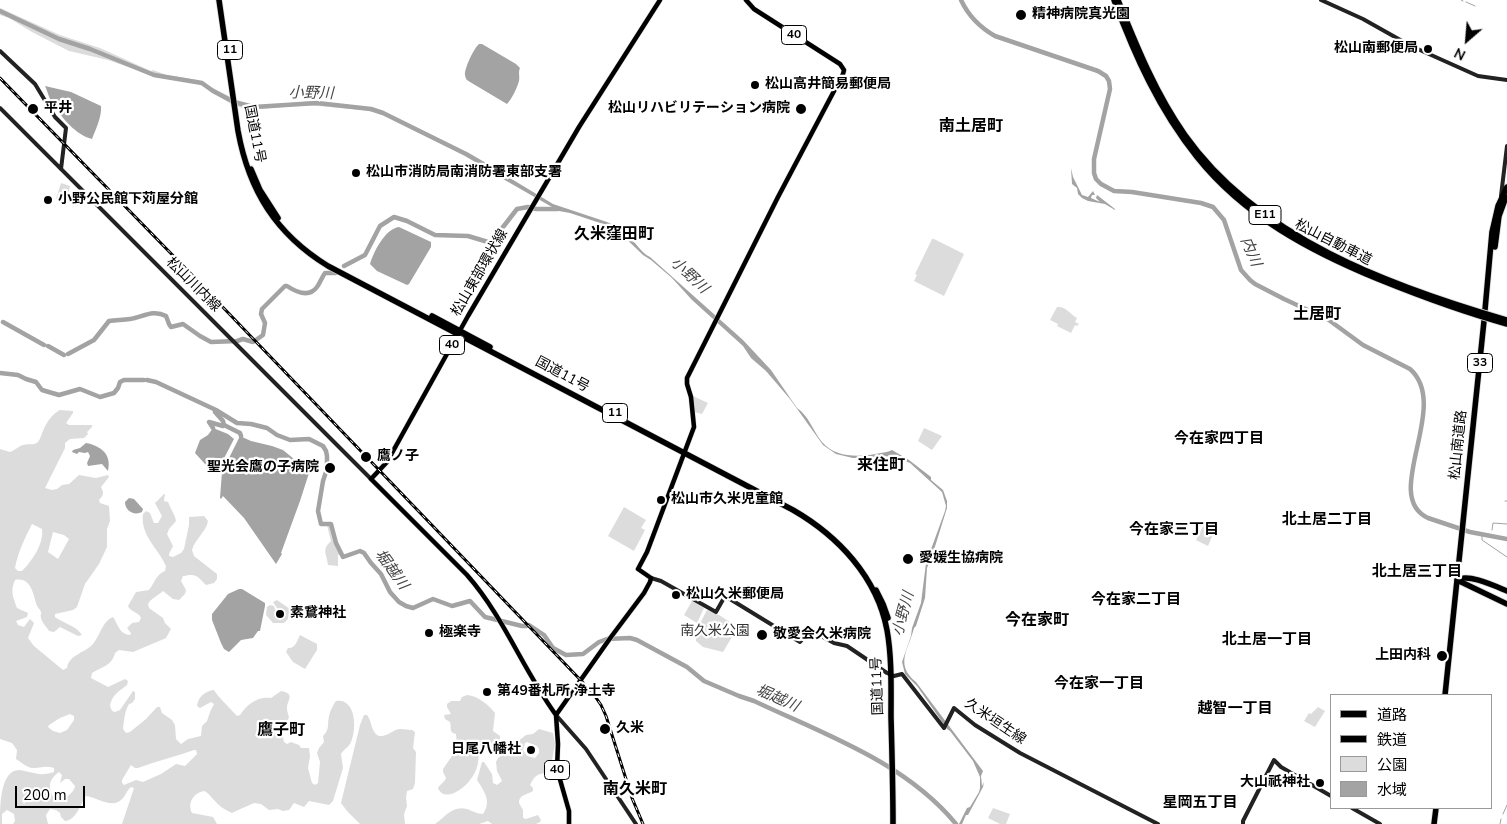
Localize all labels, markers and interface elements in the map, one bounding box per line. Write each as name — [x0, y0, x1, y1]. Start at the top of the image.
place label: 精神病院真光園 — [1032, 7, 1130, 23]
marker: 精神病院真光園 — [1014, 8, 1028, 22]
north arrow — [1442, 15, 1492, 65]
road number: 40 — [782, 26, 806, 44]
road number: 11 — [218, 40, 242, 60]
place label: 松山南郵便局 — [1334, 41, 1418, 57]
marker: 松山南郵便局 — [1422, 43, 1434, 55]
text: N — [1451, 43, 1469, 65]
place label: 松山高井簡易郵便局 — [765, 77, 891, 93]
marker: 松山高井簡易郵便局 — [749, 79, 761, 91]
water label: 小野川 — [288, 85, 334, 103]
place label: 平井 — [44, 101, 72, 117]
place label: 松山リハビリテーション病院 — [608, 101, 790, 117]
marker: 平井 — [26, 102, 40, 116]
marker: 松山リハビリテーション病院 — [794, 102, 808, 116]
street label: 国道11号 — [240, 104, 268, 164]
district label: 南土居町 — [939, 117, 1003, 137]
place label: 松山市消防局南消防署東部支署 — [366, 165, 562, 181]
marker: 松山市消防局南消防署東部支署 — [350, 167, 362, 179]
place label: 小野公民館下苅屋分館 — [58, 192, 198, 208]
marker: 小野公民館下苅屋分館 — [42, 194, 54, 206]
road number: E11 — [1249, 206, 1281, 224]
street label: 松山自動車道 — [1292, 216, 1374, 270]
district label: 久米窪田町 — [574, 225, 654, 245]
street label: 松山東部環状線 — [448, 226, 512, 320]
water label: 内川 — [1236, 235, 1264, 269]
street label: 松山川内線 — [162, 254, 224, 316]
water label: 小野川 — [666, 254, 712, 298]
district label: 土居町 — [1293, 305, 1341, 325]
road number: 40 — [440, 336, 464, 354]
road number: 33 — [1468, 353, 1492, 372]
street label: 国道11号 — [532, 354, 592, 396]
road number: 11 — [602, 403, 628, 422]
street label: 松山南道路 — [1447, 409, 1471, 481]
district label: 今在家四丁目 — [1174, 430, 1264, 448]
place label: 鷹ノ子 — [377, 449, 419, 465]
marker: 鷹ノ子 — [359, 450, 373, 464]
district label: 来住町 — [857, 456, 905, 476]
place label: 聖光会鷹の子病院 — [207, 460, 319, 476]
marker: 聖光会鷹の子病院 — [323, 461, 337, 475]
place label: 松山市久米児童館 — [671, 492, 783, 508]
marker: 松山市久米児童館 — [655, 494, 667, 506]
district label: 北土居二丁目 — [1282, 511, 1372, 529]
district label: 今在家三丁目 — [1129, 521, 1219, 539]
water label: 堀越川 — [370, 547, 412, 593]
place label: 愛媛生協病院 — [919, 551, 1003, 567]
marker: 愛媛生協病院 — [901, 552, 915, 566]
district label: 北土居三丁目 — [1372, 563, 1462, 581]
place label: 松山久米郵便局 — [686, 587, 784, 603]
marker: 松山久米郵便局 — [670, 589, 682, 601]
water label: 小野川 — [889, 590, 919, 638]
district label: 今在家二丁目 — [1091, 591, 1181, 609]
place label: 素鵞神社 — [290, 606, 346, 622]
marker: 素鵞神社 — [274, 608, 286, 620]
district label: 今在家町 — [1005, 611, 1069, 631]
park label: 南久米公園 — [680, 624, 750, 640]
place label: 極楽寺 — [439, 625, 481, 641]
marker: 極楽寺 — [423, 627, 435, 639]
place label: 敬愛会久米病院 — [773, 627, 871, 643]
marker: 敬愛会久米病院 — [755, 628, 769, 642]
district label: 北土居一丁目 — [1222, 631, 1312, 649]
place label: 上田内科 — [1375, 648, 1431, 664]
marker: 上田内科 — [1435, 649, 1449, 663]
street label: 国道11号 — [869, 656, 887, 716]
district label: 今在家一丁目 — [1054, 675, 1144, 693]
water label: 堀越川 — [753, 682, 801, 716]
place label: 第49番札所 浄土寺 — [497, 684, 616, 700]
marker: 第49番札所 浄土寺 — [481, 686, 493, 698]
legend — [1330, 694, 1492, 809]
street label: 久米垣生線 — [961, 695, 1029, 749]
district label: 越智一丁目 — [1198, 700, 1272, 718]
text: 道路 — [1377, 705, 1407, 725]
district label: 鷹子町 — [257, 721, 305, 741]
place label: 久米 — [616, 721, 644, 737]
marker: 久米 — [598, 722, 612, 736]
text: 鉄道 — [1377, 730, 1407, 750]
place label: 日尾八幡社 — [451, 742, 521, 758]
marker: 日尾八幡社 — [525, 744, 537, 756]
text: 公園 — [1377, 755, 1407, 775]
road number: 40 — [544, 760, 570, 780]
place label: 大山祇神社 — [1240, 775, 1310, 791]
scale bar — [18, 776, 88, 808]
marker: 大山祇神社 — [1314, 777, 1326, 789]
district label: 南久米町 — [603, 780, 667, 800]
text: 水域 — [1377, 780, 1407, 800]
text: 200 m — [23, 785, 67, 805]
district label: 星岡五丁目 — [1163, 794, 1237, 812]

